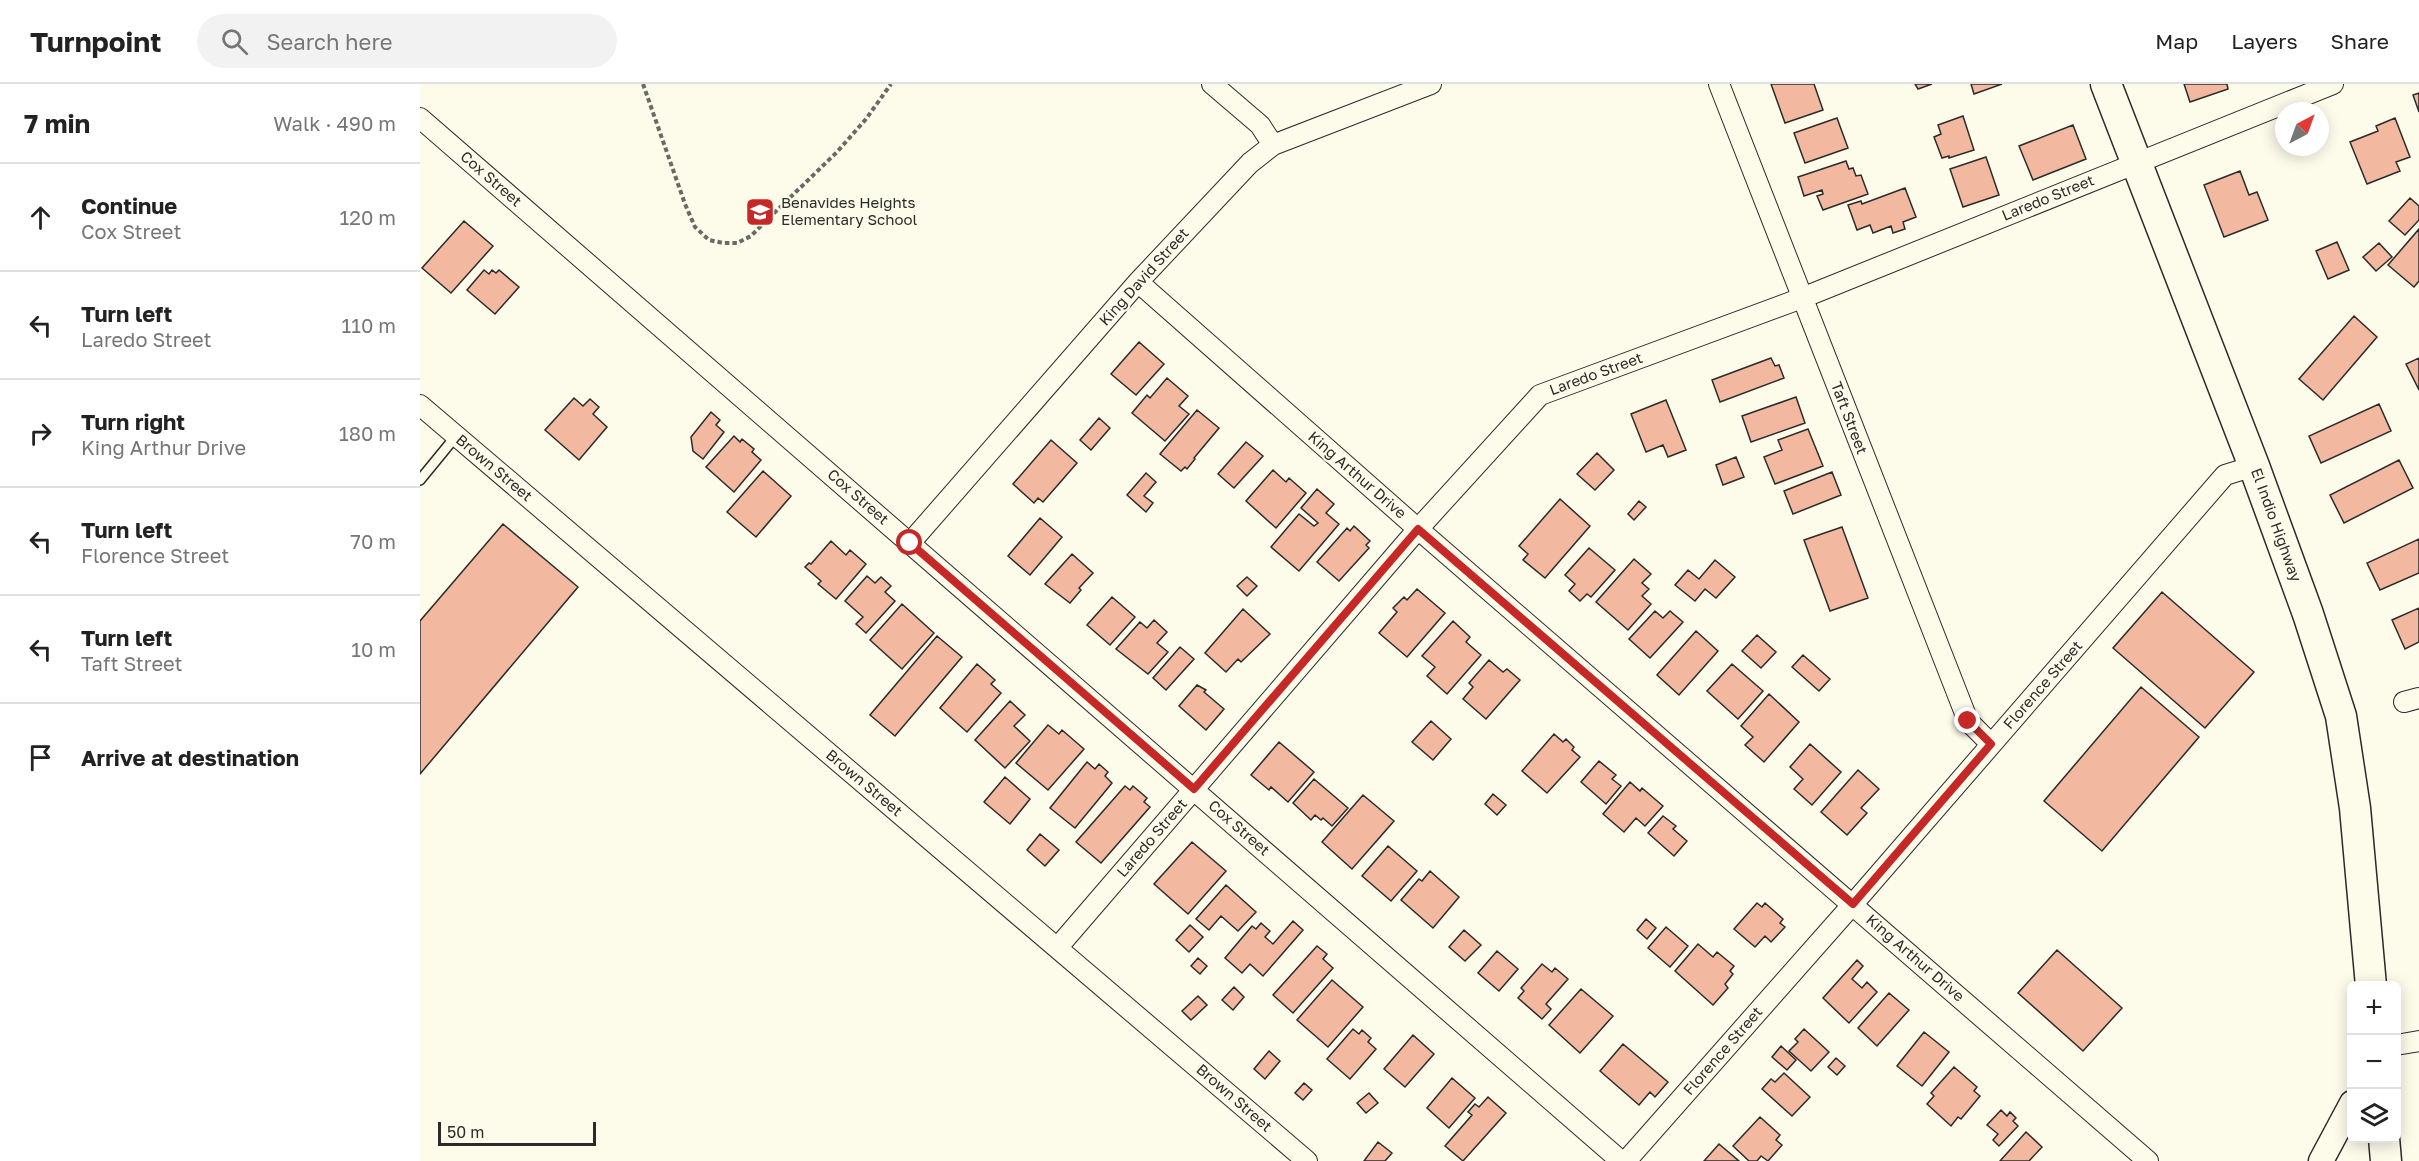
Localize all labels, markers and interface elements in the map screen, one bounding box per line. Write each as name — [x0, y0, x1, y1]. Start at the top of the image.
search box — [197, 14, 617, 68]
text: Turnpoint — [30, 25, 161, 58]
icon: search — [218, 25, 251, 58]
text: Search here — [266, 28, 393, 55]
text: Map — [2155, 28, 2198, 54]
text: Layers — [2231, 28, 2298, 54]
text: Share — [2331, 28, 2389, 54]
north arrow — [2275, 102, 2329, 156]
text: 7 min — [24, 108, 90, 139]
text: Walk · 490 m — [273, 111, 396, 135]
street label: Cox Street — [457, 147, 526, 210]
street label: Laredo Street — [1999, 170, 2096, 224]
text: Continue — [81, 192, 177, 219]
place label: Benavides Heights Elementary School — [781, 193, 917, 228]
school or university icon: Benavides Heights Elementary School — [744, 196, 776, 228]
icon: ahead — [24, 201, 57, 234]
text: 120 m — [340, 205, 396, 229]
text: Cox Street — [81, 219, 181, 243]
street label: King David Street — [1095, 224, 1192, 329]
text: Turn left — [81, 300, 172, 327]
icon: left — [24, 309, 57, 342]
text: 110 m — [342, 313, 396, 337]
text: Laredo Street — [81, 327, 212, 351]
street label: Laredo Street — [1547, 348, 1645, 398]
street label: Taft Street — [1828, 379, 1872, 456]
text: Turn right — [81, 408, 185, 435]
icon: right — [24, 417, 57, 450]
text: 180 m — [339, 421, 396, 445]
street label: King Arthur Drive — [1305, 427, 1411, 522]
street label: Brown Street — [453, 430, 536, 504]
text: King Arthur Drive — [81, 435, 246, 459]
street label: Cox Street — [824, 465, 893, 528]
street label: El Indio Highway — [2248, 465, 2306, 585]
text: Turn left — [81, 516, 172, 543]
icon: left — [24, 525, 57, 558]
text: 70 m — [350, 529, 396, 553]
route start — [896, 529, 922, 555]
text: Florence Street — [81, 543, 229, 567]
text: Turn left — [81, 624, 172, 651]
icon: left — [24, 633, 57, 666]
street label: Florence Street — [1999, 636, 2086, 732]
text: 10 m — [351, 637, 396, 661]
text: Taft Street — [81, 651, 183, 675]
route end — [1954, 707, 1980, 733]
icon: arrive — [24, 741, 57, 774]
text: Arrive at destination — [81, 744, 299, 771]
street label: Brown Street — [823, 745, 906, 819]
street label: Laredo Street — [1112, 794, 1190, 880]
street label: Cox Street — [1205, 796, 1274, 859]
street label: King Arthur Drive — [1863, 910, 1969, 1005]
map controls — [2347, 981, 2401, 1143]
button: + — [2347, 981, 2401, 1035]
street label: Florence Street — [1679, 1002, 1766, 1098]
button: − — [2347, 1035, 2401, 1089]
street label: Brown Street — [1193, 1060, 1276, 1135]
button: layers — [2347, 1089, 2401, 1143]
scale bar — [438, 1119, 596, 1146]
text: 50 m — [447, 1122, 484, 1142]

